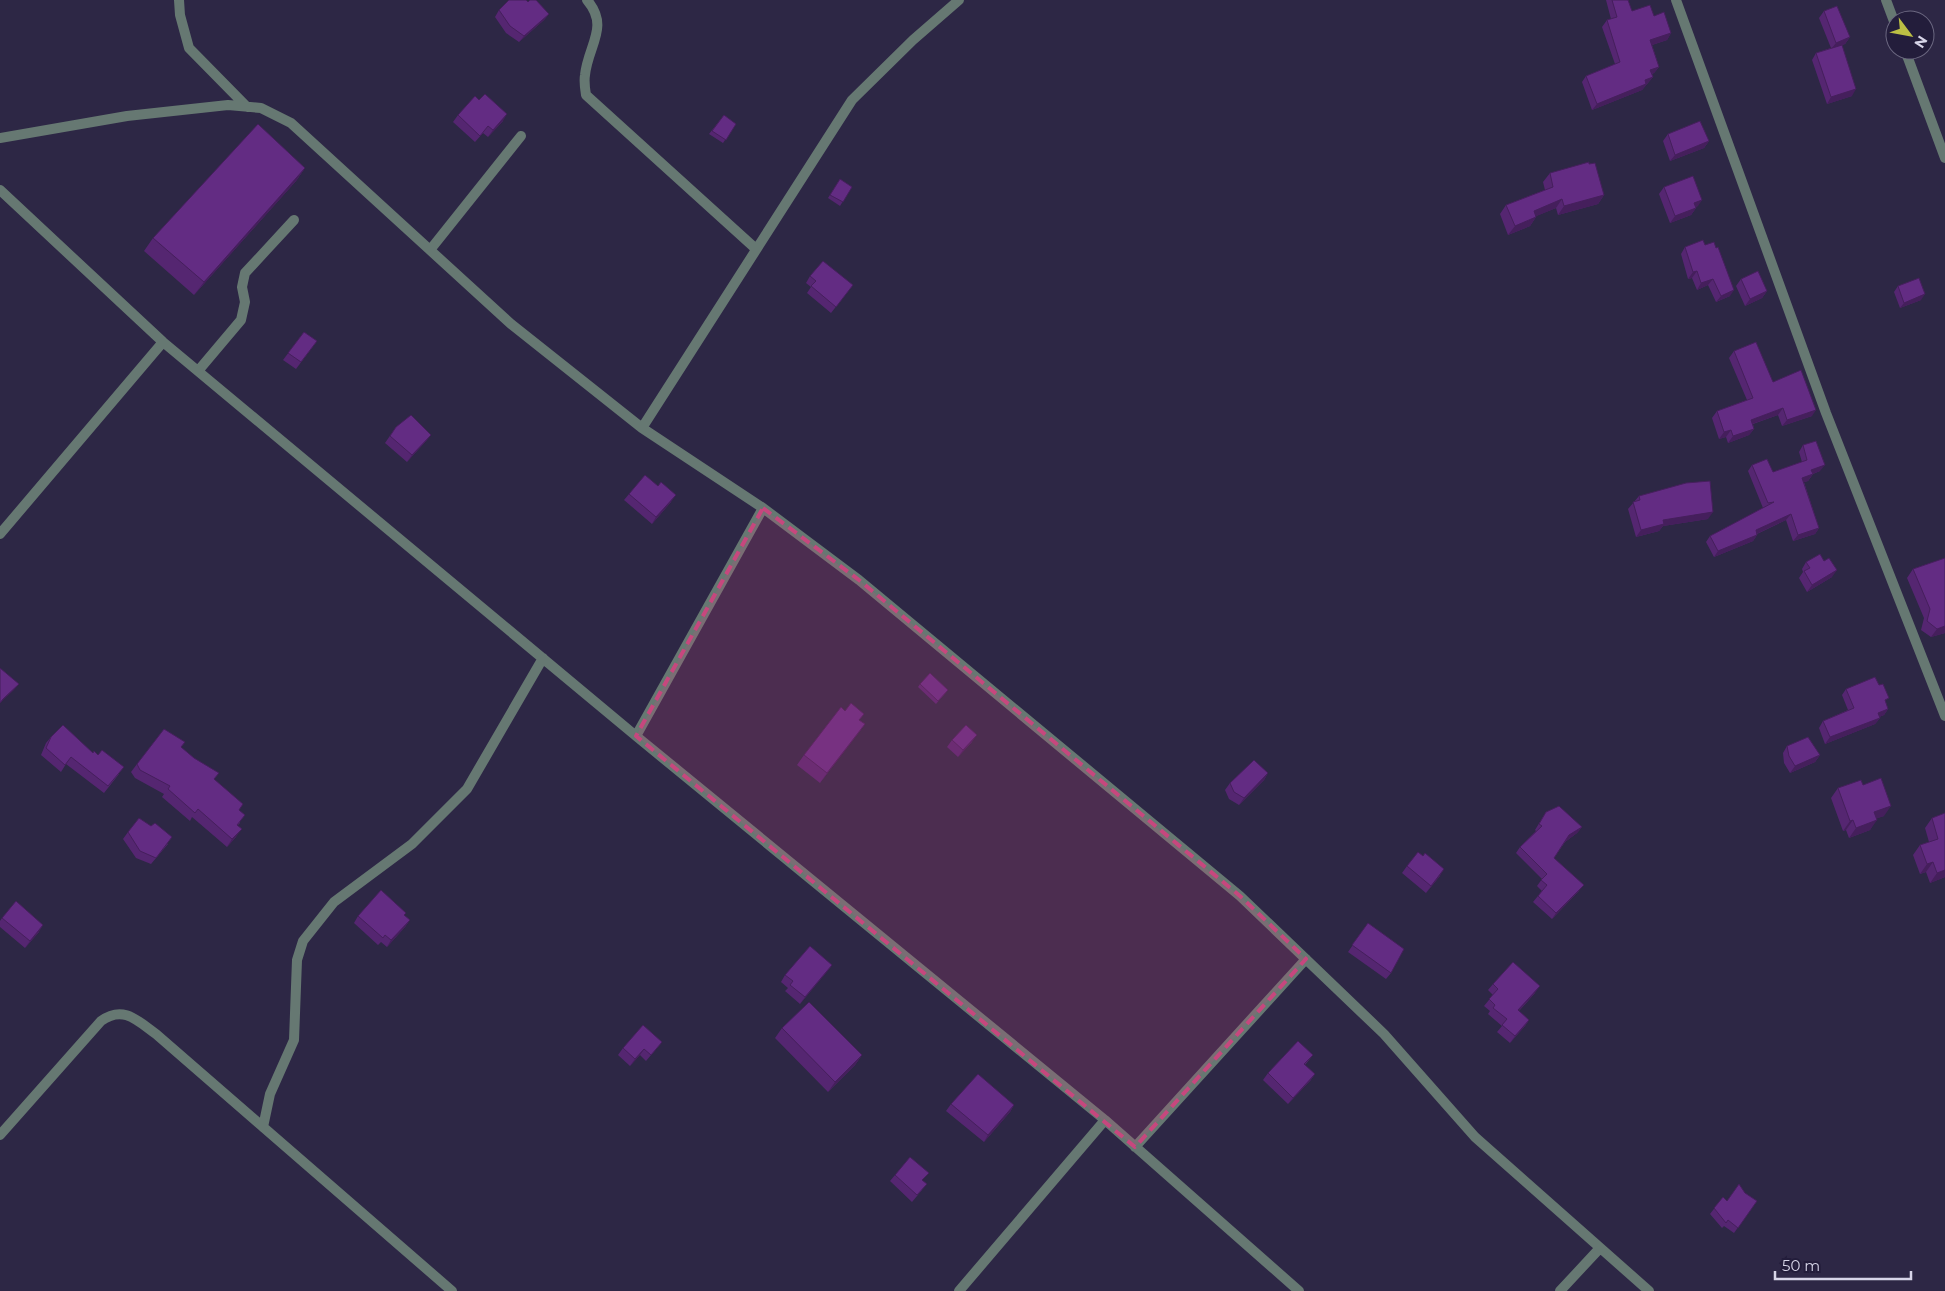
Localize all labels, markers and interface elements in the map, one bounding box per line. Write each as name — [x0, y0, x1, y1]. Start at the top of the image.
north arrow — [1885, 10, 1935, 60]
text: N — [1910, 32, 1932, 51]
scale bar — [1775, 1248, 1911, 1280]
text: 50 m — [1782, 1256, 1820, 1275]

